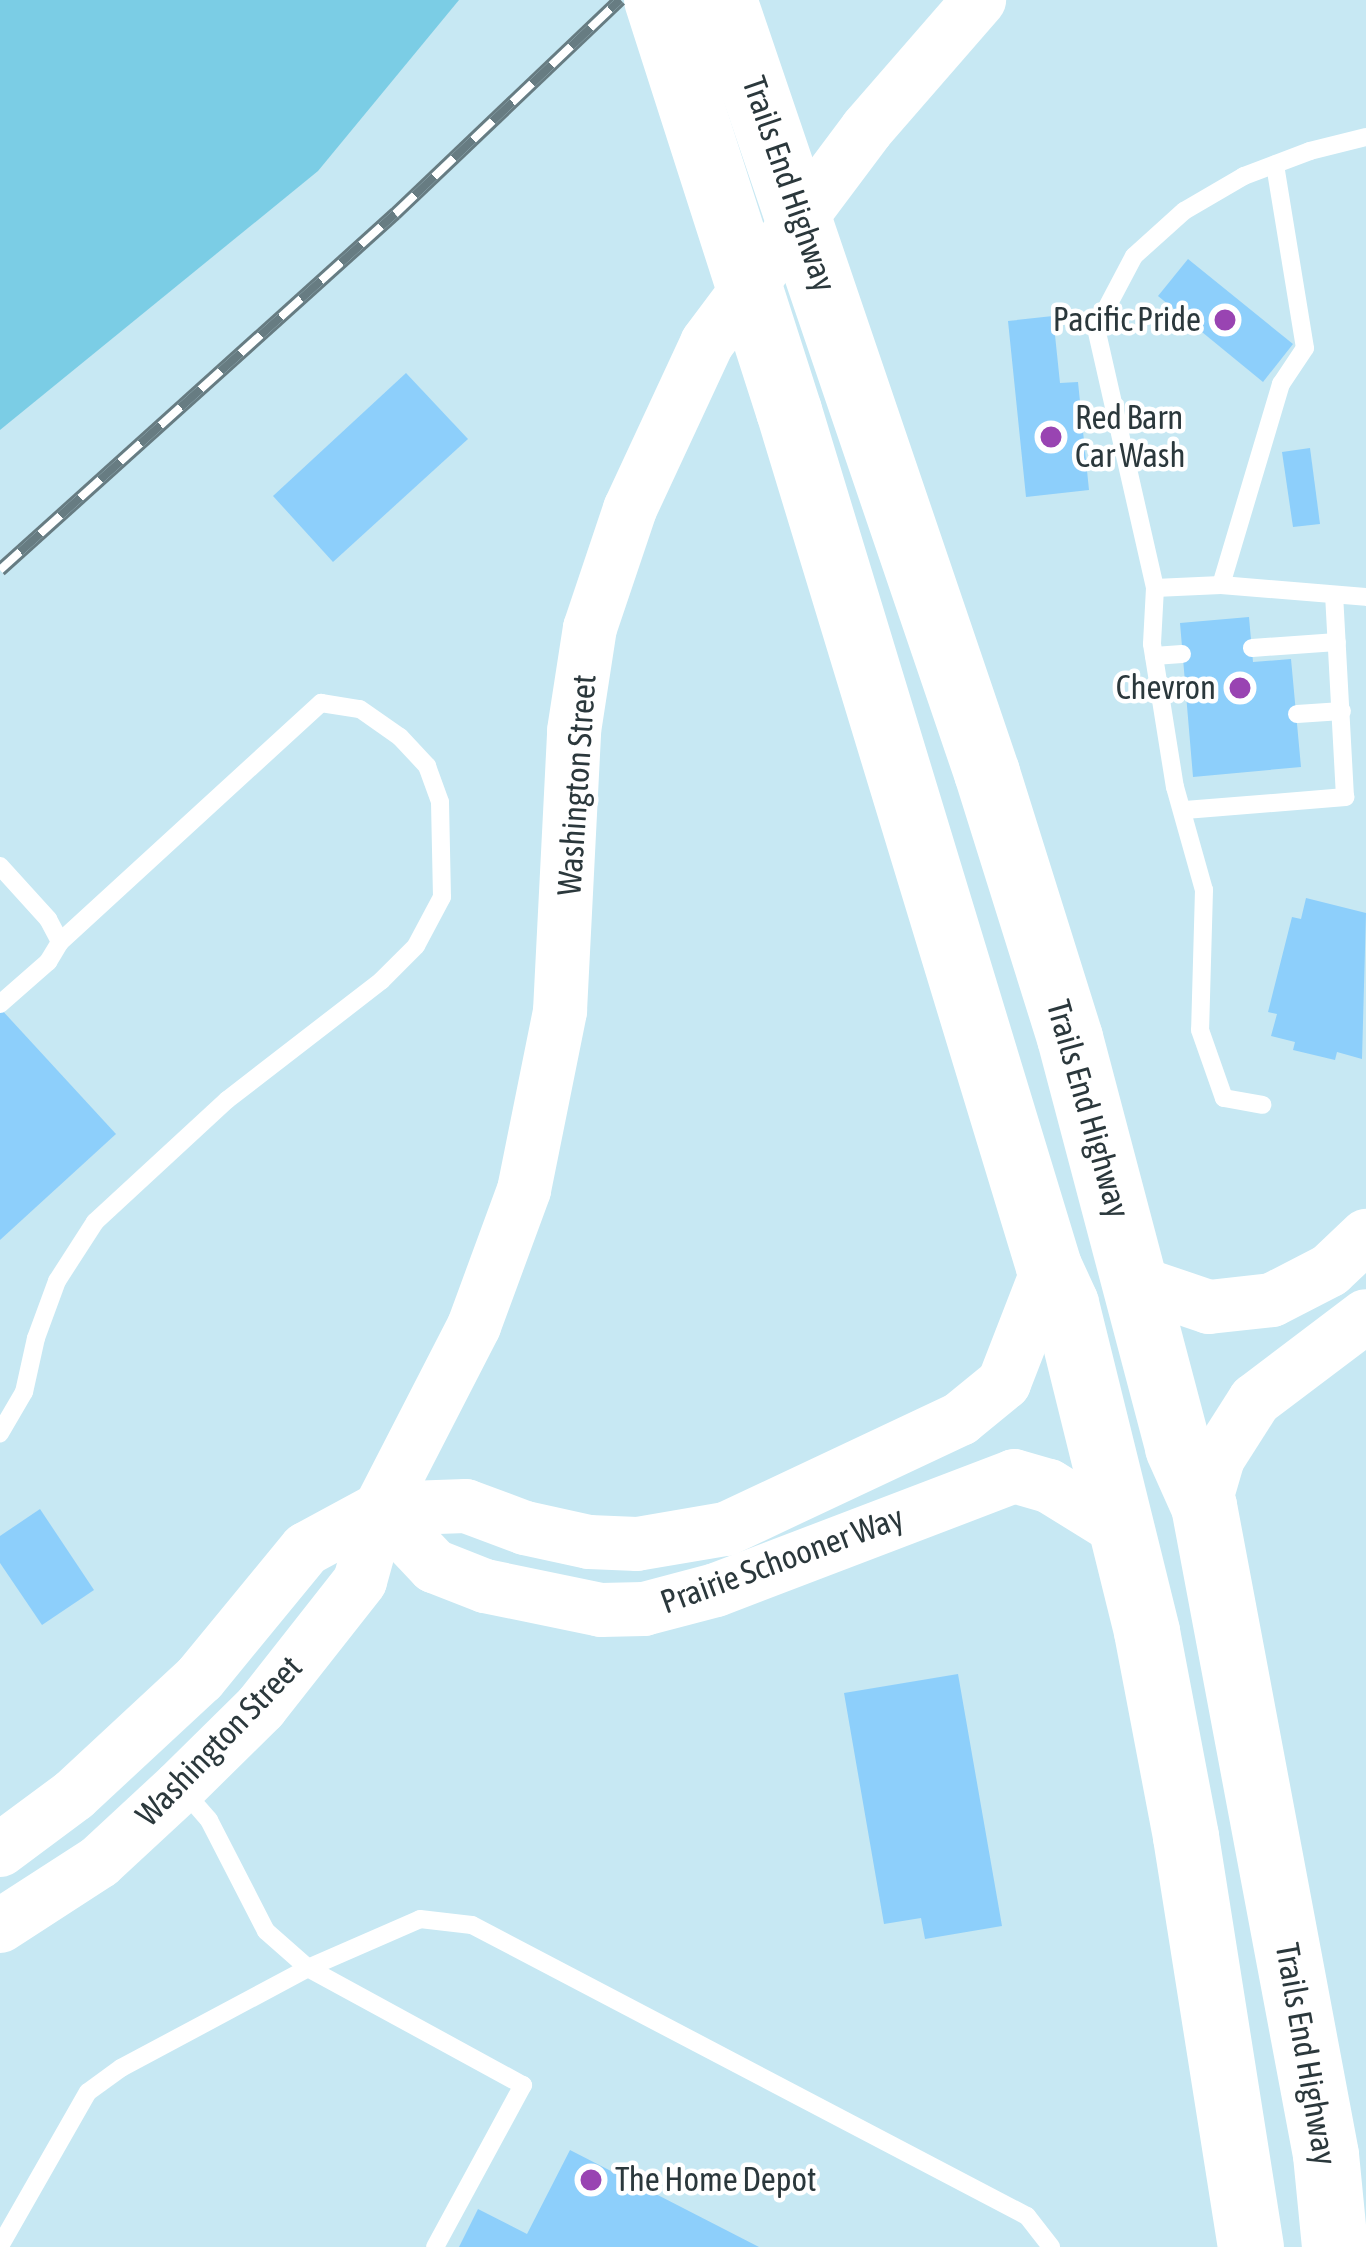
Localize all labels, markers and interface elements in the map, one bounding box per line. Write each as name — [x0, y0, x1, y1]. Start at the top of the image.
street label: Trails End Highway — [734, 71, 844, 297]
place label: Pacific Pride — [1053, 300, 1201, 340]
marker: Pacific Pride — [1212, 307, 1238, 333]
place label: Red Barn Car Wash — [1075, 398, 1185, 476]
marker: Red Barn Car Wash — [1038, 424, 1064, 450]
place label: Chevron — [1116, 668, 1216, 708]
street label: Washington Street — [550, 673, 604, 897]
marker: Chevron — [1227, 675, 1253, 701]
street label: Trails End Highway — [1038, 995, 1138, 1223]
street label: Prairie Schooner Way — [655, 1498, 909, 1622]
street label: Washington Street — [128, 1648, 310, 1834]
street label: Trails End Highway — [1267, 1940, 1345, 2168]
place label: The Home Depot — [615, 2160, 816, 2200]
marker: The Home Depot — [578, 2167, 604, 2193]

